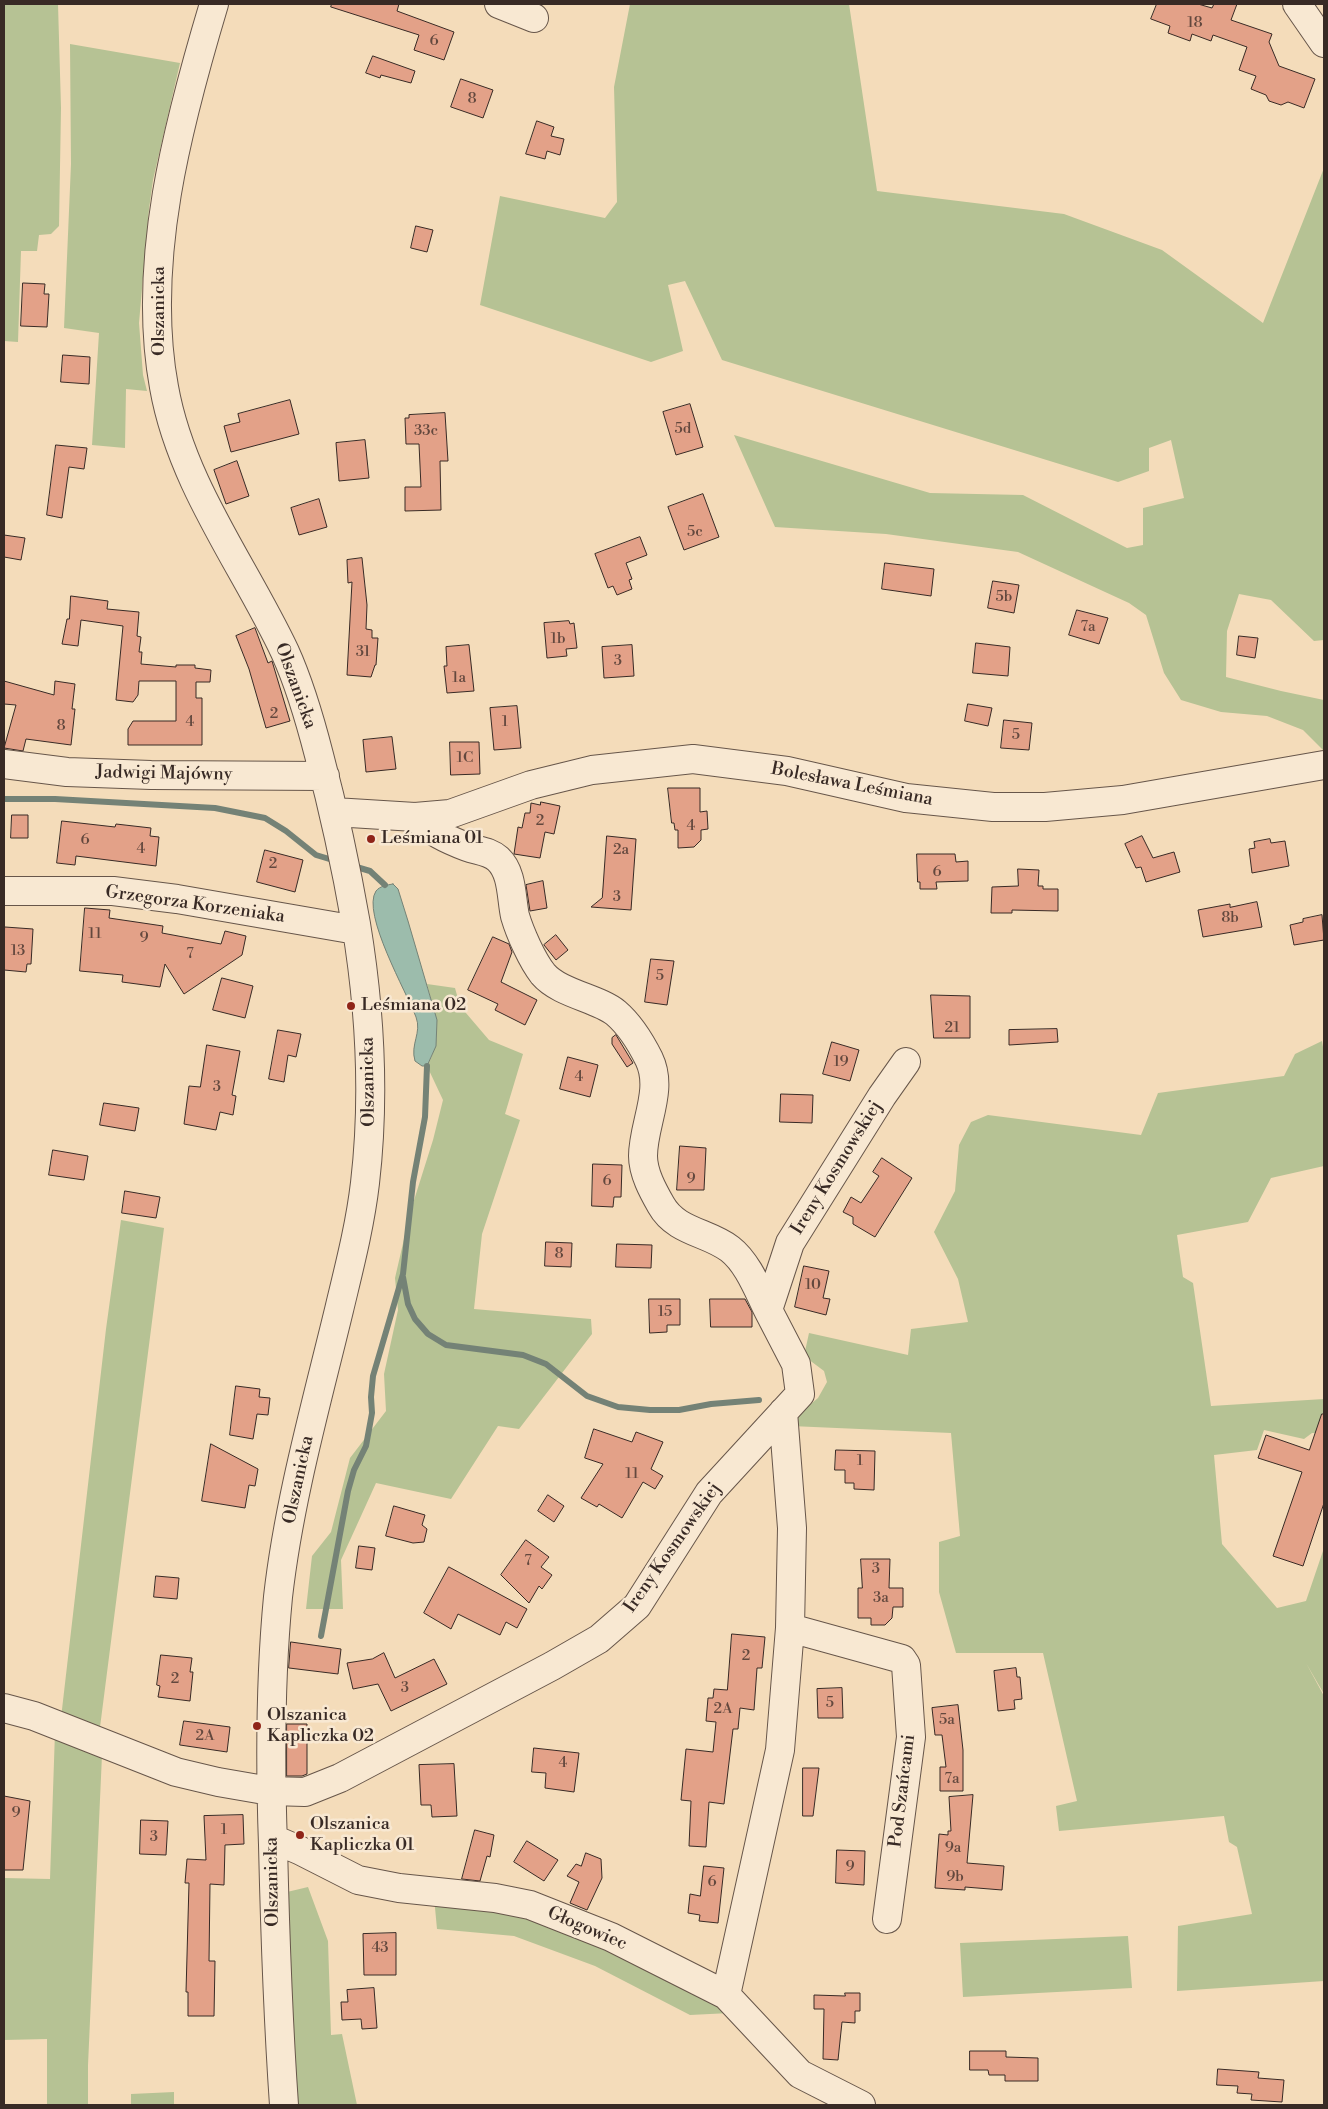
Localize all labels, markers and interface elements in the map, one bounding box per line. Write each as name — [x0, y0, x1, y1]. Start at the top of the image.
house number: 18 — [1187, 14, 1203, 32]
house number: 6 — [429, 32, 439, 50]
house number: 8 — [467, 90, 477, 108]
street label: Olszanicka — [149, 266, 171, 356]
house number: 5d — [675, 420, 691, 438]
house number: 33c — [414, 422, 438, 440]
house number: 5c — [687, 523, 703, 541]
house number: 5b — [996, 588, 1012, 606]
house number: 7a — [1080, 618, 1096, 636]
house number: 1b — [550, 630, 566, 648]
street label: Olszanicka — [269, 640, 321, 732]
house number: 31 — [356, 643, 370, 661]
house number: 3 — [614, 652, 622, 670]
house number: 1a — [452, 669, 466, 687]
house number: 2 — [270, 705, 278, 723]
house number: 4 — [186, 713, 194, 731]
house number: 1 — [502, 713, 508, 731]
house number: 8 — [56, 717, 66, 735]
house number: 5 — [1012, 726, 1020, 744]
house number: 1C — [457, 749, 473, 767]
street label: Bolesława Leśmiana — [769, 759, 935, 811]
street label: Jadwigi Majówny — [95, 762, 233, 786]
house number: 2 — [536, 812, 544, 830]
house number: 4 — [687, 817, 695, 835]
place label: Leśmiana 01 — [381, 828, 483, 850]
house number: 6 — [80, 831, 90, 849]
marker: Leśmiana 01 — [365, 833, 377, 845]
house number: 4 — [137, 840, 145, 858]
house number: 2a — [613, 841, 629, 859]
house number: 2 — [269, 855, 277, 873]
house number: 6 — [932, 863, 942, 881]
street label: Grzegorza Korzeniaka — [104, 882, 286, 928]
house number: 3 — [613, 888, 621, 906]
house number: 8b — [1221, 909, 1239, 927]
house number: 11 — [88, 925, 102, 943]
house number: 9 — [139, 929, 149, 947]
house number: 13 — [11, 942, 25, 960]
house number: 7 — [186, 945, 194, 963]
house number: 5 — [656, 967, 664, 985]
place label: Leśmiana 02 — [361, 995, 466, 1017]
marker: Leśmiana 02 — [345, 1000, 357, 1012]
house number: 21 — [944, 1019, 960, 1037]
street label: Olszanicka — [357, 1037, 381, 1127]
house number: 19 — [833, 1053, 849, 1071]
house number: 4 — [575, 1068, 583, 1086]
house number: 3 — [213, 1078, 221, 1096]
street label: Ireny Kosmowskiej — [787, 1097, 887, 1239]
house number: 9 — [686, 1170, 696, 1188]
house number: 6 — [602, 1172, 612, 1190]
house number: 8 — [554, 1245, 564, 1263]
house number: 10 — [805, 1276, 821, 1294]
house number: 15 — [658, 1303, 672, 1321]
street label: Olszanicka — [279, 1434, 319, 1526]
house number: 1 — [857, 1452, 863, 1470]
house number: 11 — [625, 1465, 639, 1483]
street label: Ireny Kosmowskiej — [620, 1479, 726, 1617]
house number: 7 — [524, 1552, 532, 1570]
house number: 3 — [872, 1560, 880, 1578]
house number: 3a — [873, 1589, 889, 1607]
house number: 2 — [742, 1647, 750, 1665]
house number: 2 — [171, 1670, 179, 1688]
house number: 3 — [401, 1679, 409, 1697]
house number: 5 — [826, 1694, 834, 1712]
house number: 2A — [714, 1700, 732, 1718]
place label: Olszanica Kapliczka 02 — [267, 1705, 374, 1748]
house number: 5a — [939, 1711, 955, 1729]
marker: Olszanica Kapliczka 02 — [251, 1720, 263, 1732]
house number: 2A — [196, 1727, 214, 1745]
street label: Pod Szańcami — [885, 1733, 921, 1849]
house number: 4 — [559, 1754, 567, 1772]
house number: 7a — [944, 1770, 960, 1788]
house number: 9 — [11, 1804, 21, 1822]
place label: Olszanica Kapliczka 01 — [310, 1814, 414, 1856]
house number: 1 — [221, 1821, 227, 1839]
house number: 3 — [150, 1828, 158, 1846]
marker: Olszanica Kapliczka 01 — [294, 1829, 306, 1841]
street label: Olszanicka — [261, 1837, 285, 1927]
house number: 9a — [945, 1839, 961, 1857]
house number: 9 — [845, 1858, 855, 1876]
house number: 9b — [946, 1868, 964, 1886]
house number: 6 — [707, 1873, 717, 1891]
street label: Głogowiec — [544, 1903, 630, 1955]
house number: 43 — [371, 1939, 389, 1957]

